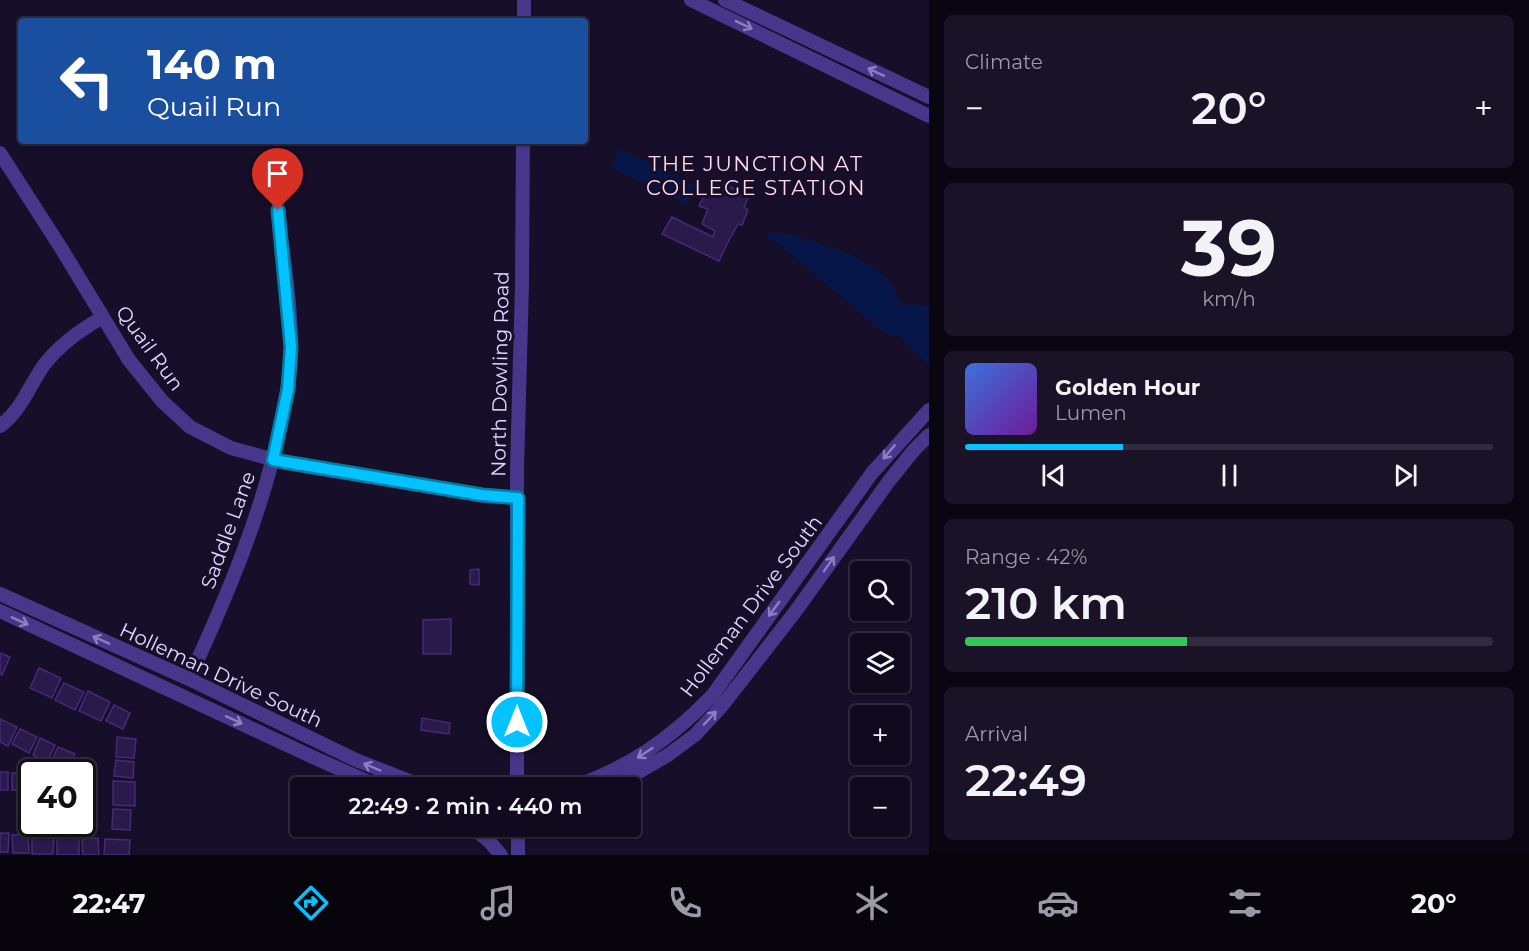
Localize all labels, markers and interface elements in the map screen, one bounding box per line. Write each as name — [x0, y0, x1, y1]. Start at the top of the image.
one-way arrow — [735, 20, 753, 32]
text: 140 m — [147, 38, 277, 90]
icon: left — [48, 42, 126, 120]
text: Climate — [965, 50, 1043, 74]
one-way arrow — [868, 65, 886, 77]
text: 20° — [1191, 80, 1267, 135]
text: − — [965, 88, 984, 128]
text: + — [1474, 88, 1493, 128]
text: Quail Run — [147, 90, 281, 123]
pin — [252, 148, 303, 210]
district label: THE JUNCTION AT COLLEGE STATION — [646, 151, 866, 200]
icon: arrive — [261, 157, 294, 190]
text: 39 — [1181, 200, 1277, 296]
street label: North Dowling Road — [486, 271, 514, 477]
text: km/h — [1202, 287, 1256, 311]
street label: Quail Run — [111, 301, 189, 395]
text: Golden Hour — [1055, 374, 1200, 401]
text: Lumen — [1055, 401, 1127, 425]
one-way arrow — [883, 444, 896, 460]
icon: previous — [1037, 459, 1070, 492]
icon: pause — [1213, 459, 1246, 492]
icon: next — [1389, 459, 1422, 492]
street label: Saddle Lane — [196, 468, 260, 592]
street label: Holleman Drive South — [675, 511, 827, 701]
text: Range · 42% — [965, 545, 1087, 569]
one-way arrow — [823, 556, 835, 573]
map controls — [850, 561, 910, 837]
button: search — [850, 561, 910, 621]
text: 210 km — [965, 575, 1127, 630]
one-way arrow — [768, 601, 780, 617]
one-way arrow — [11, 615, 29, 627]
street label: Holleman Drive South — [116, 617, 326, 733]
button: layers — [850, 633, 910, 693]
one-way arrow — [92, 634, 110, 645]
position arrow — [485, 690, 549, 754]
button: + — [850, 705, 910, 765]
one-way arrow — [703, 711, 717, 726]
one-way arrow — [224, 715, 242, 727]
text: Arrival — [965, 722, 1028, 746]
one-way arrow — [637, 747, 654, 759]
text: 22:49 — [965, 752, 1087, 807]
speed limit sign: 40 — [18, 759, 96, 837]
one-way arrow — [363, 761, 382, 772]
button: − — [850, 777, 910, 837]
text: 22:49 · 2 min · 440 m — [349, 793, 582, 820]
icon: directions — [290, 882, 332, 924]
icon: music — [477, 882, 519, 924]
icon: phone — [664, 882, 706, 924]
icon: climate — [851, 882, 893, 924]
icon: car — [1037, 882, 1079, 924]
icon: filters — [1224, 882, 1266, 924]
text: 22:47 — [72, 887, 146, 920]
text: 20° — [1411, 887, 1457, 920]

